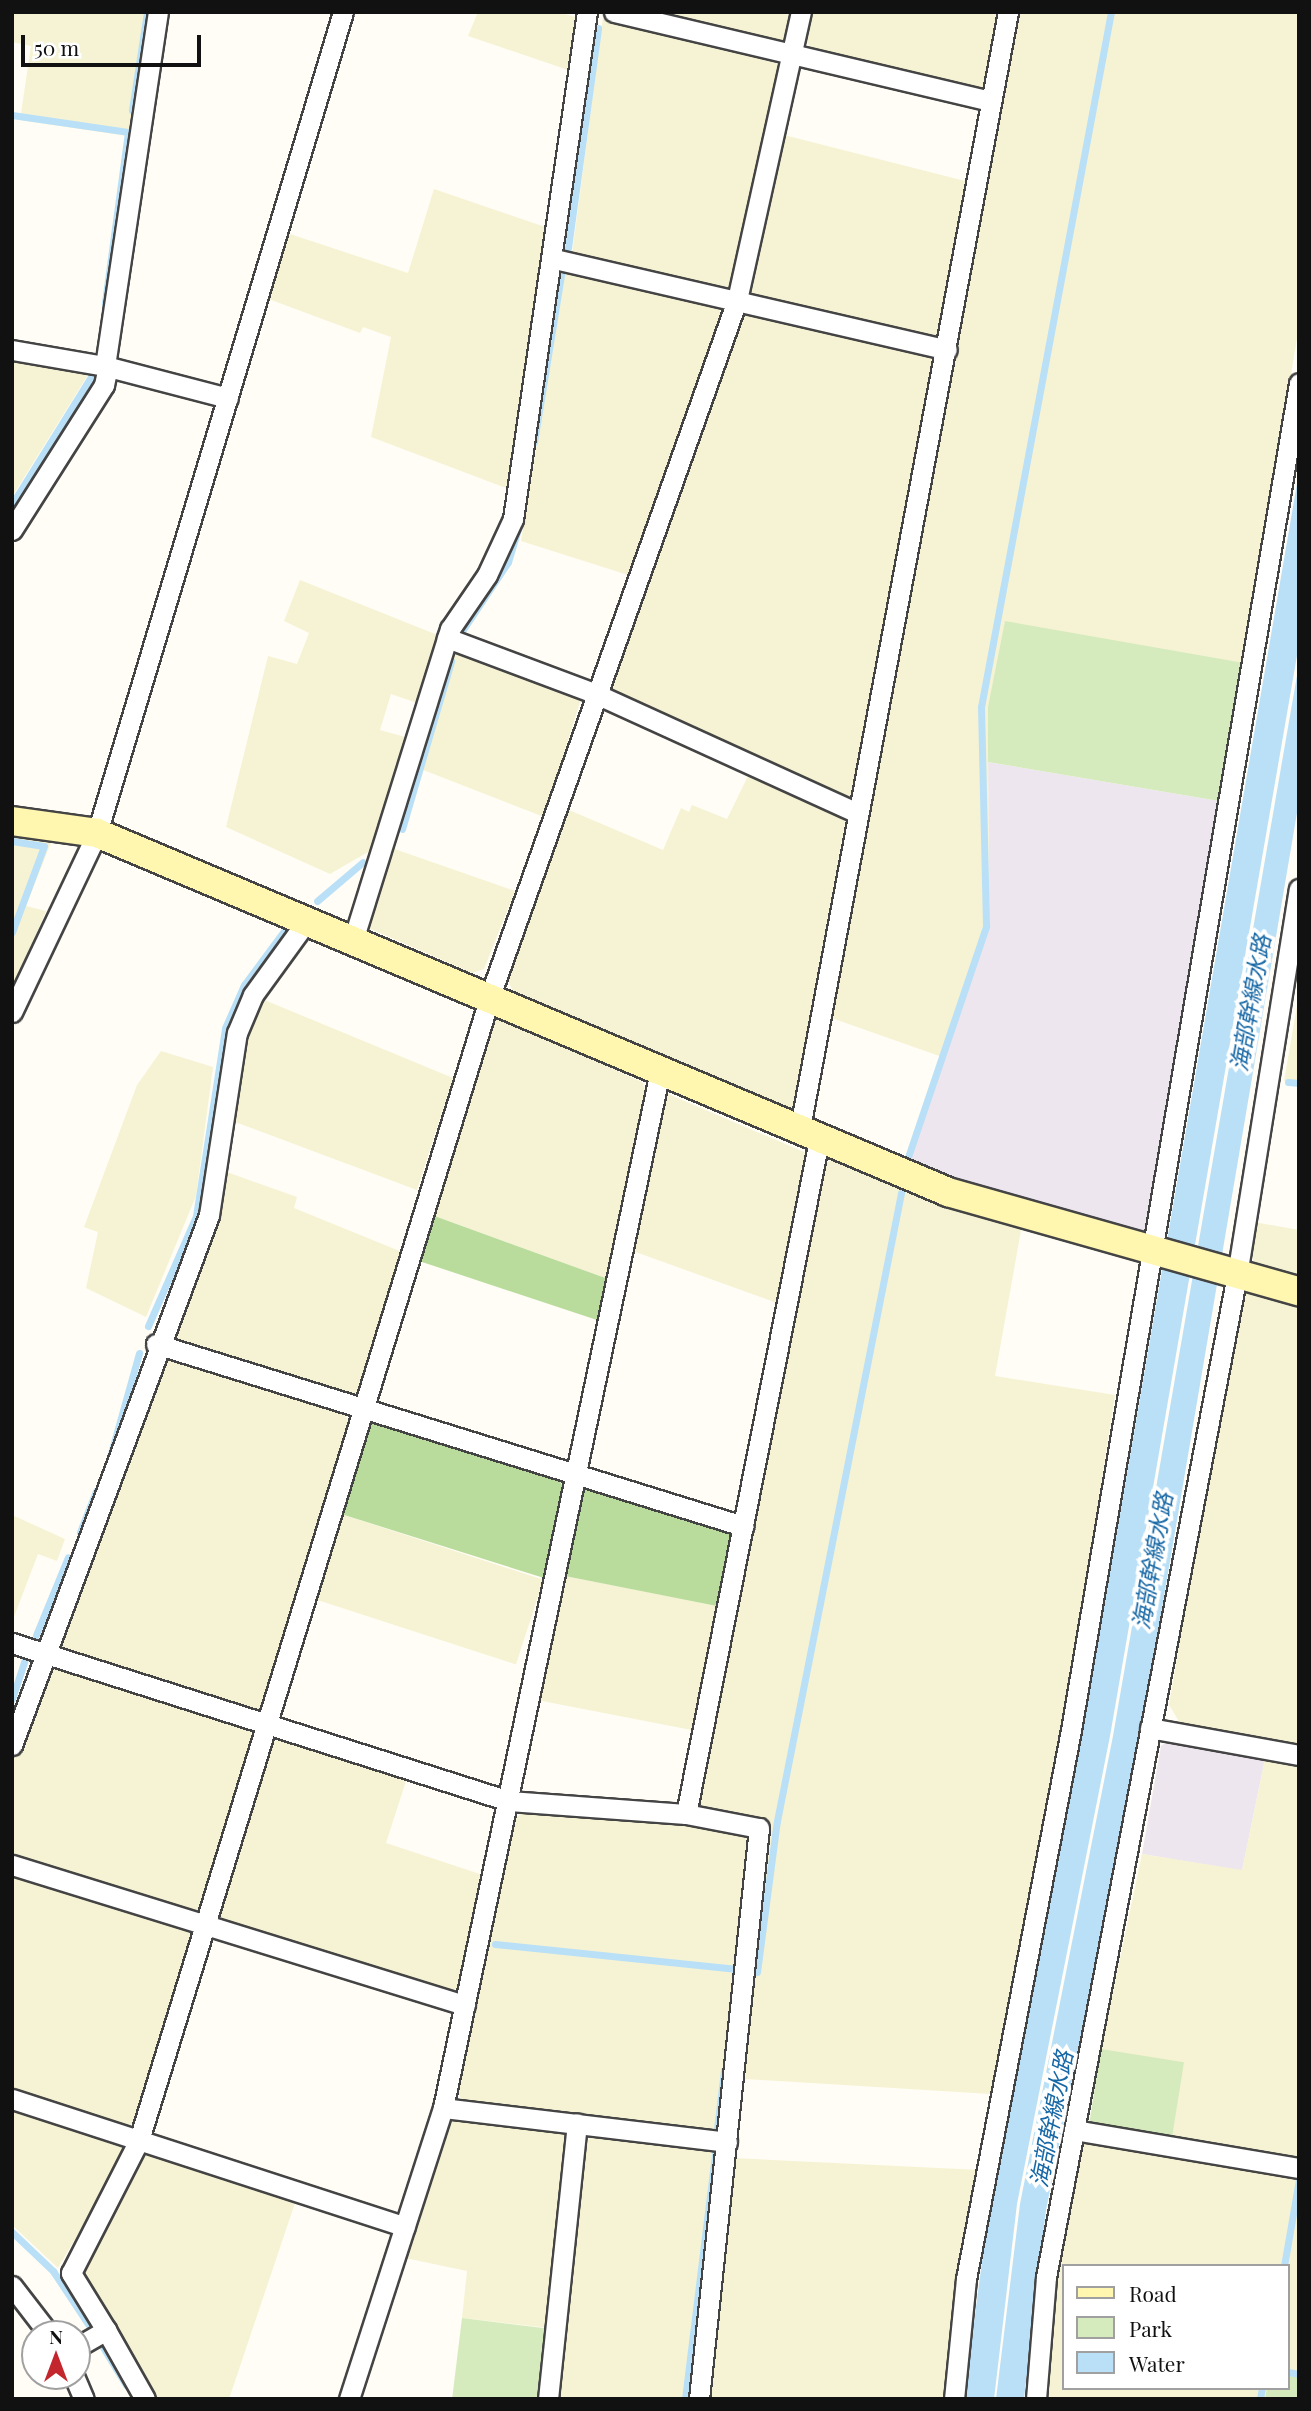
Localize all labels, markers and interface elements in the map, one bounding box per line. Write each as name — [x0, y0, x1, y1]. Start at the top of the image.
scale bar — [24, 21, 205, 65]
text: 50 m — [34, 33, 79, 61]
water label: 海部幹線水路 — [1224, 933, 1276, 1073]
water label: 海部幹線水路 — [1126, 1491, 1178, 1631]
water label: 海部幹線水路 — [1024, 2049, 1078, 2189]
legend — [1062, 2264, 1290, 2390]
text: Road — [1129, 2279, 1177, 2307]
text: Park — [1129, 2314, 1172, 2342]
north arrow — [21, 2320, 91, 2390]
text: N — [49, 2323, 63, 2349]
text: Water — [1129, 2349, 1185, 2377]

